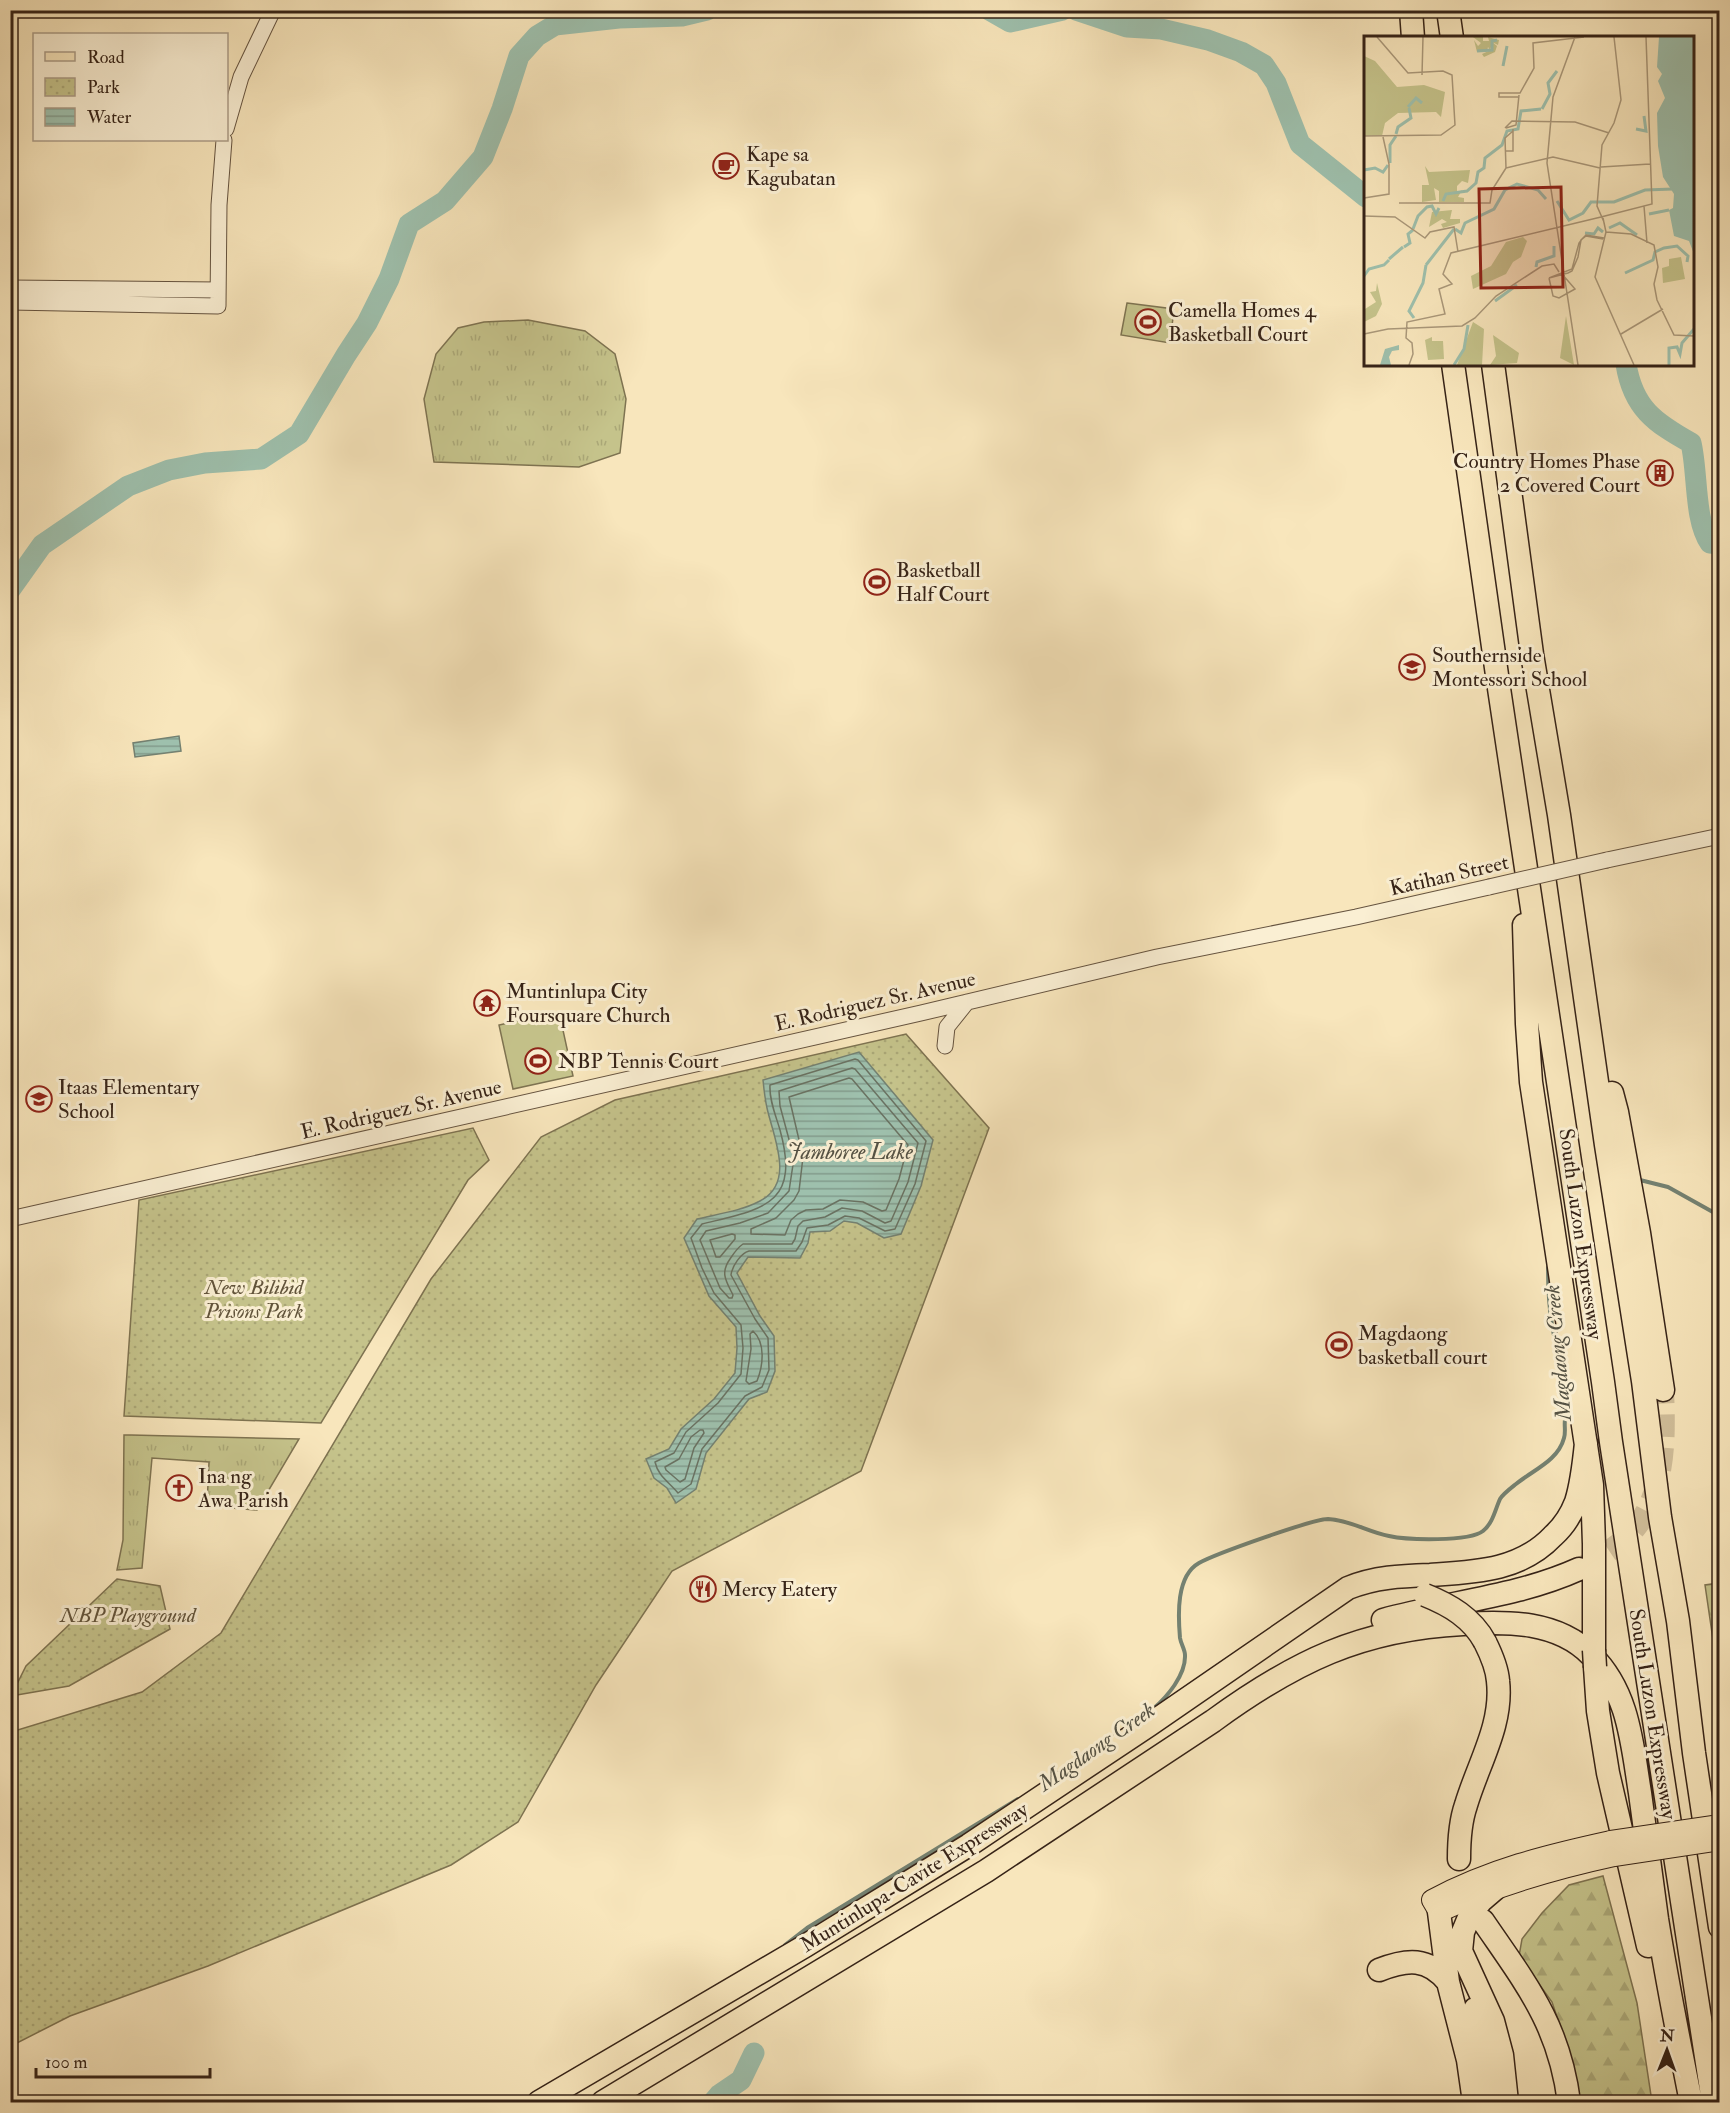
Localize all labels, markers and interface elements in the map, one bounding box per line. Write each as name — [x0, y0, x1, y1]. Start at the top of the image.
legend — [33, 33, 228, 141]
inset map — [1364, 36, 1694, 366]
text: Road — [87, 46, 125, 69]
text: Park — [87, 76, 120, 99]
text: Water — [86, 106, 131, 129]
place label: Kape sa Kagubatan — [746, 141, 836, 192]
cafe icon: Kape sa Kagubatan — [711, 151, 741, 181]
place label: Camella Homes 4 Basketball Court — [1168, 297, 1317, 348]
sports icon: Camella Homes 4 Basketball Court — [1133, 307, 1163, 337]
place label: Country Homes Phase 2 Covered Court — [1453, 448, 1640, 499]
building icon: Country Homes Phase 2 Covered Court — [1645, 458, 1675, 488]
place label: Basketball Half Court — [896, 557, 990, 608]
sports icon: Basketball Half Court — [862, 567, 892, 597]
place label: Southernside Montessori School — [1432, 642, 1588, 693]
school or university icon: Southernside Montessori School — [1397, 652, 1427, 682]
street label: Katihan Street — [1387, 849, 1511, 902]
street label: E. Rodriguez Sr. Avenue — [772, 965, 978, 1038]
place label: Muntinlupa City Foursquare Church — [506, 978, 670, 1029]
temple icon: Muntinlupa City Foursquare Church — [472, 988, 502, 1018]
sports icon: NBP Tennis Court — [523, 1046, 553, 1076]
place label: NBP Tennis Court — [558, 1048, 719, 1075]
street label: E. Rodriguez Sr. Avenue — [298, 1073, 504, 1146]
place label: Itaas Elementary School — [58, 1074, 200, 1125]
school or university icon: Itaas Elementary School — [24, 1084, 54, 1114]
street label: South Luzon Expressway — [1552, 1127, 1609, 1342]
water label: Jamboree Lake — [787, 1138, 913, 1166]
park label: New Bilibid Prisons Park — [204, 1274, 305, 1325]
water label: Magdaong Creek — [1538, 1284, 1578, 1424]
place label: Magdaong basketball court — [1358, 1320, 1488, 1371]
sports icon: Magdaong basketball court — [1324, 1330, 1354, 1360]
place label: Ina ng Awa Parish — [197, 1463, 289, 1514]
church icon: Ina ng Awa Parish — [164, 1473, 194, 1503]
restaurant icon: Mercy Eatery — [688, 1574, 718, 1604]
place label: Mercy Eatery — [722, 1576, 838, 1603]
park label: NBP Playground — [59, 1602, 197, 1629]
street label: South Luzon Expressway — [1623, 1607, 1683, 1822]
water label: Magdaong Creek — [1031, 1696, 1161, 1799]
street label: Muntinlupa-Cavite Expressway — [795, 1796, 1034, 1959]
north arrow — [1637, 2020, 1697, 2080]
text: N — [1659, 2026, 1675, 2046]
scale bar — [36, 2041, 210, 2079]
text: 100 m — [45, 2051, 88, 2074]

